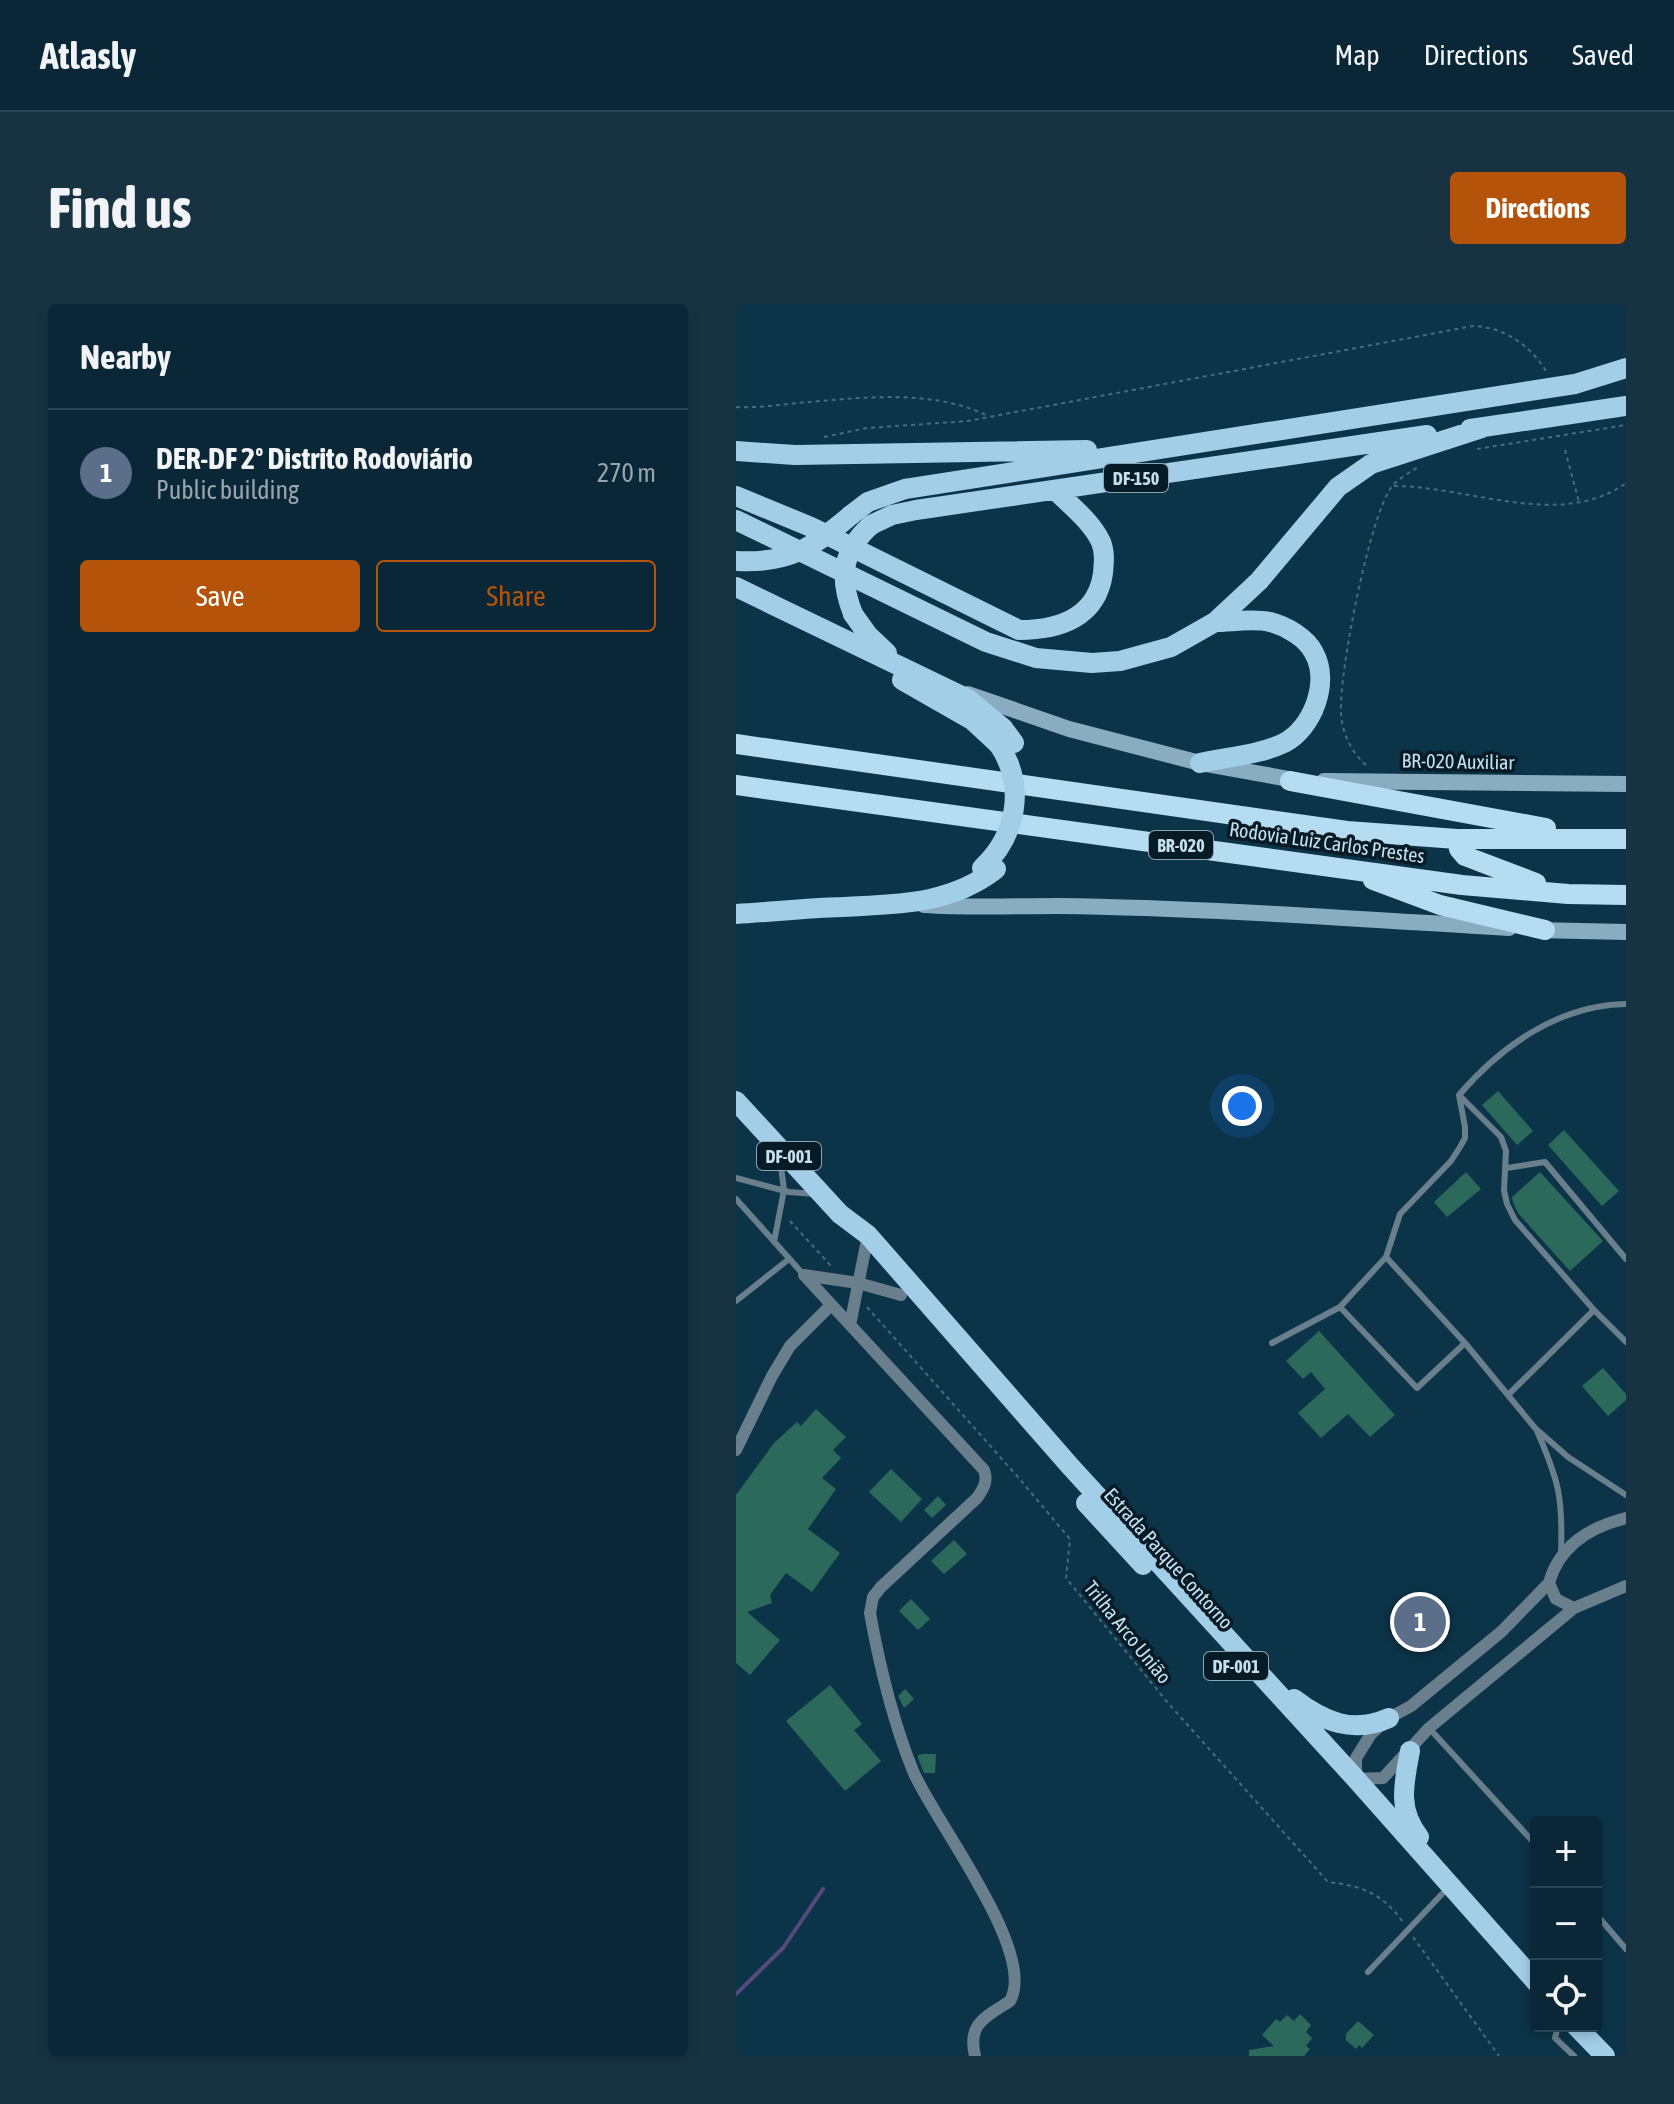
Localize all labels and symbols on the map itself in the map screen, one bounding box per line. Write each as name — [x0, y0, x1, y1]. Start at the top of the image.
road number: DF-150 — [1104, 464, 1168, 492]
street label: BR-020 Auxiliar — [1401, 749, 1516, 774]
street label: Rodovia Luiz Carlos Prestes — [1228, 817, 1426, 867]
road number: BR-020 — [1149, 831, 1213, 859]
your location — [1222, 1086, 1262, 1126]
road number: DF-001 — [757, 1142, 821, 1170]
street label: Estrada Parque Contorno — [1100, 1483, 1238, 1633]
street label: Trilha Arco União — [1080, 1576, 1176, 1688]
pin: 1 — [1394, 1592, 1446, 1652]
road number: DF-001 — [1204, 1652, 1268, 1680]

